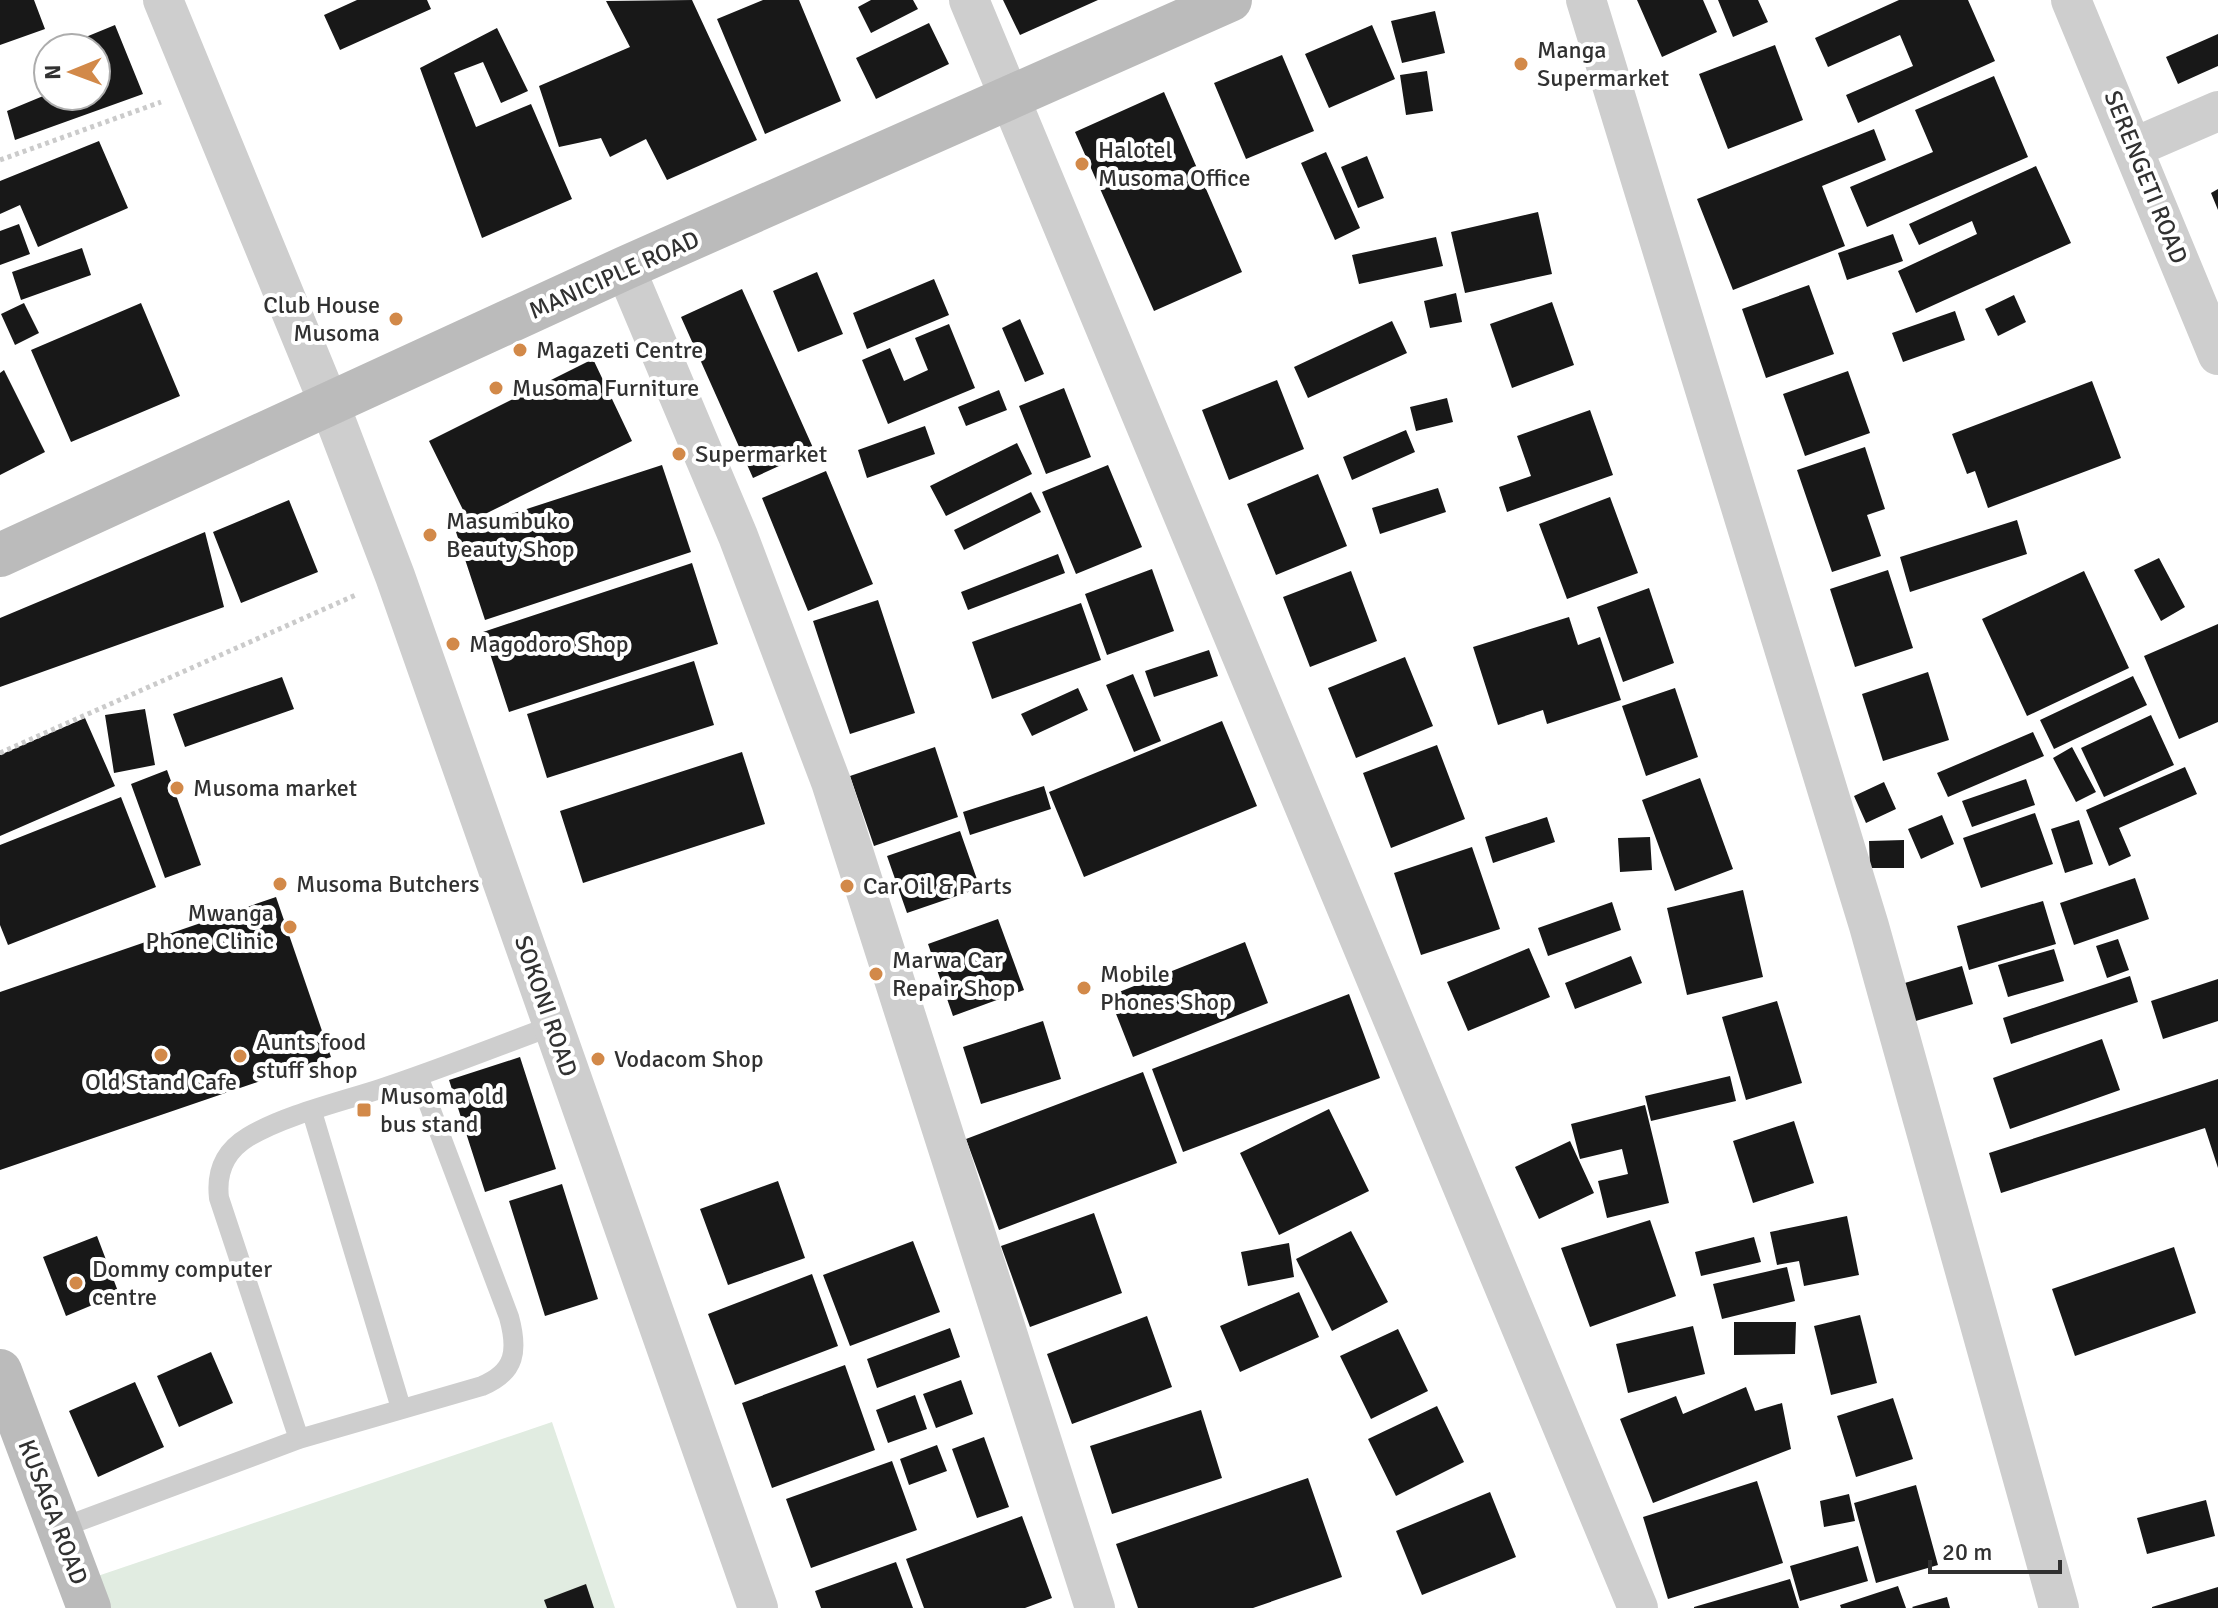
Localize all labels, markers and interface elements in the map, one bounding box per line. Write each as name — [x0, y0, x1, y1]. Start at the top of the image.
north arrow — [32, 32, 112, 112]
place label: Manga Supermarket — [1537, 35, 1669, 93]
marker: Manga Supermarket — [1512, 55, 1530, 73]
text: N — [39, 64, 66, 80]
street label: SERENGETI ROAD — [2098, 86, 2194, 268]
place label: Halotel Musoma Office — [1098, 135, 1250, 193]
marker: Halotel Musoma Office — [1073, 155, 1091, 173]
street label: MANICIPLE ROAD — [524, 224, 704, 326]
place label: Club House Musoma — [263, 290, 380, 348]
marker: Club House Musoma — [387, 310, 405, 328]
place label: Magazeti Centre — [536, 335, 703, 365]
marker: Magazeti Centre — [511, 341, 529, 359]
place label: Musoma Furniture — [512, 373, 699, 403]
marker: Musoma Furniture — [487, 379, 505, 397]
place label: Supermarket — [695, 439, 827, 469]
marker: Supermarket — [670, 445, 688, 463]
place label: Masumbuko Beauty Shop — [446, 506, 574, 564]
marker: Masumbuko Beauty Shop — [421, 526, 439, 544]
place label: Magodoro Shop — [469, 629, 629, 659]
marker: Magodoro Shop — [444, 635, 462, 653]
place label: Musoma market — [193, 773, 357, 803]
marker: Musoma market — [168, 779, 186, 797]
place label: Musoma Butchers — [296, 869, 480, 899]
place label: Car Oil & Parts — [863, 871, 1012, 901]
marker: Musoma Butchers — [271, 875, 289, 893]
marker: Car Oil & Parts — [838, 877, 856, 895]
place label: Mwanga Phone Clinic — [146, 898, 274, 956]
marker: Mwanga Phone Clinic — [281, 918, 299, 936]
street label: SOKONI ROAD — [508, 931, 584, 1081]
place label: Marwa Car Repair Shop — [892, 945, 1015, 1003]
place label: Mobile Phones Shop — [1100, 959, 1232, 1017]
marker: Marwa Car Repair Shop — [867, 965, 885, 983]
marker: Mobile Phones Shop — [1075, 979, 1093, 997]
place label: Aunts food stuff shop — [256, 1027, 366, 1085]
place label: Vodacom Shop — [614, 1044, 764, 1074]
marker: Old Stand Cafe — [152, 1046, 170, 1064]
marker: Aunts food stuff shop — [231, 1047, 249, 1065]
marker: Vodacom Shop — [589, 1050, 607, 1068]
place label: Old Stand Cafe — [85, 1067, 237, 1097]
place label: Musoma old bus stand — [380, 1081, 504, 1139]
marker: Musoma old bus stand — [355, 1101, 373, 1119]
place label: Dommy computer centre — [92, 1254, 272, 1312]
marker: Dommy computer centre — [67, 1274, 85, 1292]
street label: KUSAGA ROAD — [12, 1435, 94, 1589]
scale bar — [1930, 1524, 2060, 1574]
text: 20 m — [1942, 1537, 1992, 1567]

